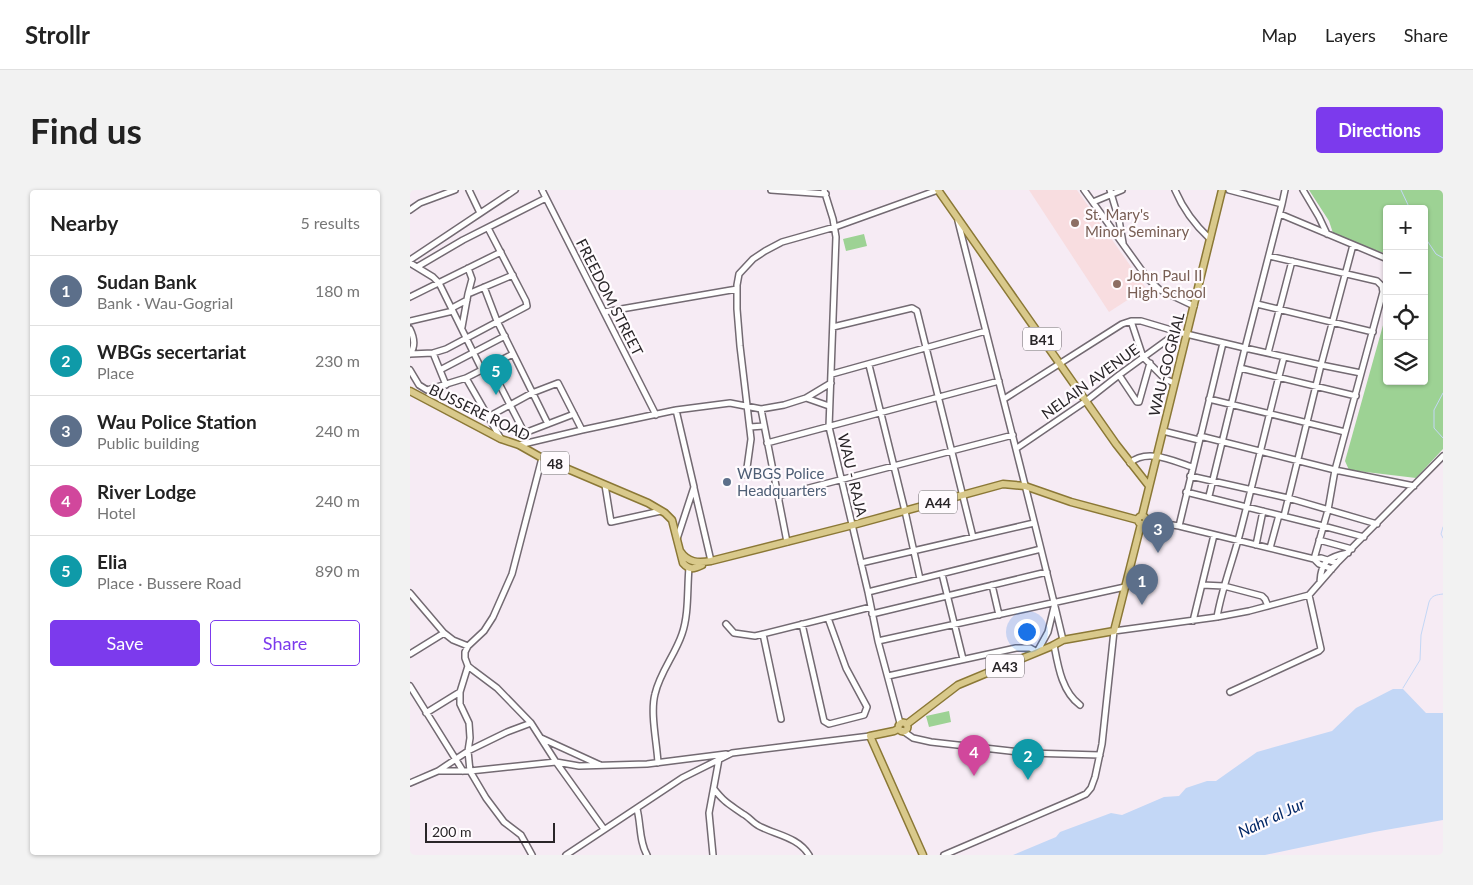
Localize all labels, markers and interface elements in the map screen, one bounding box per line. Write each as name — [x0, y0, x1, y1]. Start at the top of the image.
text: Strollr — [25, 20, 90, 49]
text: Map — [1261, 24, 1297, 46]
text: Layers — [1325, 24, 1376, 46]
text: Share — [1404, 24, 1448, 46]
button: Directions — [1316, 107, 1443, 153]
text: Find us — [30, 109, 142, 151]
place label: St. Mary's Minor Seminary — [1085, 205, 1190, 240]
map controls — [1383, 205, 1428, 385]
button: + — [1383, 205, 1428, 250]
text: Nearby — [50, 210, 118, 235]
text: 5 results — [300, 213, 360, 232]
marker: St. Mary's Minor Seminary — [1069, 217, 1081, 229]
street label: FREEDOM STREET — [573, 235, 647, 359]
button: − — [1383, 250, 1428, 295]
place label: John Paul II High School — [1127, 266, 1206, 301]
text: Sudan Bank — [97, 270, 197, 293]
marker: John Paul II High School — [1111, 278, 1123, 290]
text: 1 — [61, 281, 71, 300]
text: 180 m — [315, 281, 360, 300]
text: Bank · Wau-Gogrial — [97, 293, 233, 312]
button: locate — [1383, 295, 1428, 340]
street label: WAU-GOGRIAL — [1144, 310, 1188, 418]
road number: B41 — [1023, 328, 1061, 350]
text: WBGs secertariat — [97, 340, 246, 363]
street label: NELAIN AVENUE — [1038, 340, 1142, 422]
button: layers — [1383, 340, 1428, 385]
text: 2 — [61, 351, 71, 370]
text: 230 m — [315, 351, 360, 370]
pin: 5 — [480, 354, 512, 395]
text: Place — [97, 363, 134, 382]
street label: BUSSERE ROAD — [427, 380, 533, 444]
text: Wau Police Station — [97, 410, 257, 433]
text: 3 — [61, 421, 71, 440]
text: 240 m — [315, 421, 360, 440]
street label: WAU - RAJA — [835, 432, 872, 519]
text: Public building — [97, 433, 199, 452]
road number: 48 — [541, 452, 569, 474]
place label: WBGS Police Headquarters — [737, 464, 827, 499]
marker: WBGS Police Headquarters — [721, 476, 733, 488]
text: River Lodge — [97, 480, 196, 503]
road number: A44 — [919, 490, 957, 514]
text: 4 — [61, 491, 71, 510]
text: 240 m — [315, 491, 360, 510]
text: Hotel — [97, 503, 136, 522]
pin: 3 — [1142, 512, 1174, 553]
text: Elia — [97, 550, 127, 573]
text: 5 — [61, 561, 71, 580]
text: 890 m — [315, 561, 360, 580]
pin: 1 — [1126, 564, 1158, 605]
text: Place · Bussere Road — [97, 573, 242, 592]
your location — [1014, 619, 1040, 645]
button: Save — [50, 620, 200, 666]
button: Share — [210, 620, 360, 666]
road number: A43 — [986, 654, 1024, 678]
pin: 4 — [958, 735, 990, 776]
pin: 2 — [1012, 739, 1044, 780]
water label: Nahr al Jur — [1234, 793, 1308, 841]
scale bar — [425, 820, 555, 843]
text: 200 m — [432, 823, 471, 840]

